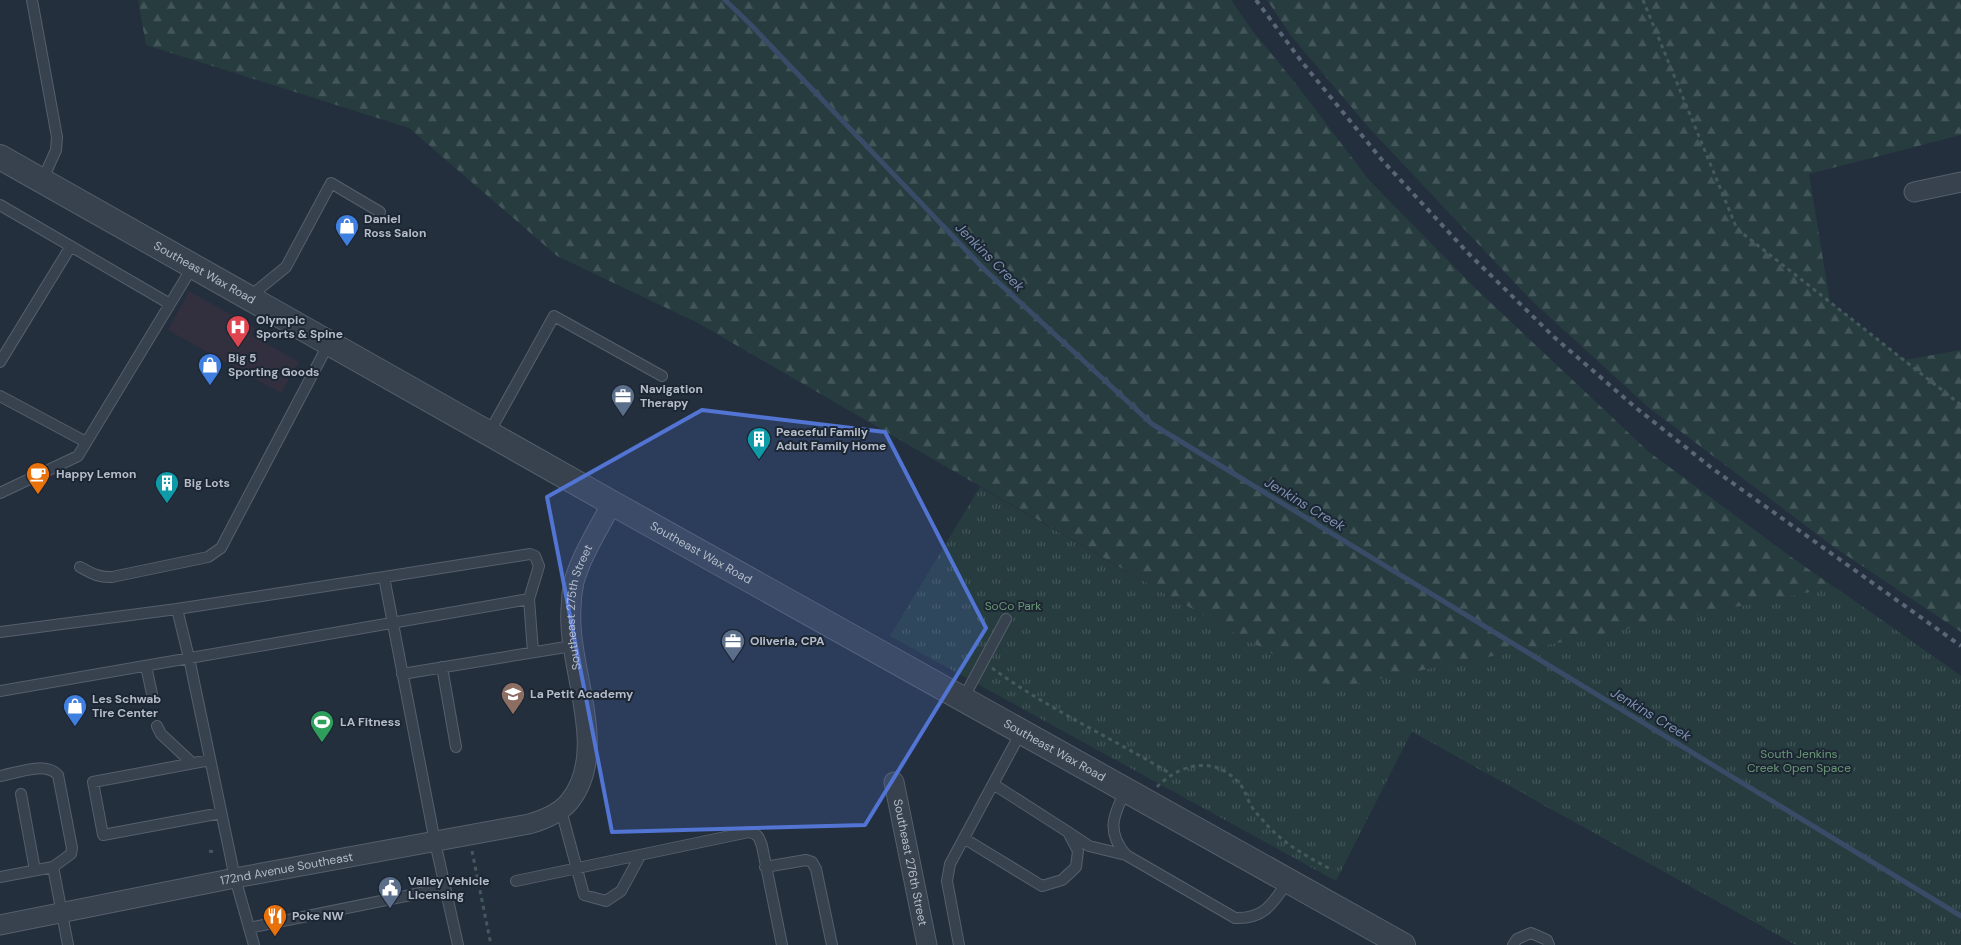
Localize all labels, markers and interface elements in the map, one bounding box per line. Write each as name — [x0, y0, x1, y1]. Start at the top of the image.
place label: Daniel Ross Salon — [364, 211, 426, 241]
shop icon: Daniel Ross Salon — [334, 213, 360, 247]
water label: Jenkins Creek — [952, 219, 1029, 296]
street label: Southeast Wax Road — [151, 238, 258, 308]
place label: Olympic Sports & Spine — [256, 312, 343, 342]
hospital icon: Olympic Sports & Spine — [225, 314, 251, 348]
place label: Big 5 Sporting Goods — [228, 350, 319, 380]
shop icon: Big 5 Sporting Goods — [197, 352, 223, 386]
place label: Navigation Therapy — [640, 381, 703, 411]
office icon: Navigation Therapy — [610, 383, 636, 417]
place label: Peaceful Family Adult Family Home — [776, 424, 886, 454]
building icon: Peaceful Family Adult Family Home — [746, 426, 772, 460]
cafe icon: Happy Lemon — [25, 461, 51, 495]
place label: Happy Lemon — [56, 466, 137, 482]
building icon: Big Lots — [154, 470, 180, 504]
water label: Jenkins Creek — [1262, 473, 1349, 535]
place label: Big Lots — [184, 475, 230, 491]
street label: Southeast Wax Road — [647, 518, 755, 588]
street label: Southeast 275th Street — [563, 541, 596, 671]
park label: SoCo Park — [985, 598, 1041, 614]
office icon: Oliveria, CPA — [720, 628, 746, 662]
place label: Oliveria, CPA — [750, 633, 825, 649]
school or university icon: La Petit Academy — [500, 681, 526, 715]
water label: Jenkins Creek — [1608, 683, 1695, 745]
place label: La Petit Academy — [530, 686, 634, 702]
place label: Les Schwab Tire Center — [92, 691, 161, 721]
shop icon: Les Schwab Tire Center — [62, 693, 88, 727]
sports icon: LA Fitness — [309, 709, 335, 743]
place label: LA Fitness — [340, 714, 401, 730]
street label: Southeast Wax Road — [1001, 715, 1108, 785]
park label: South Jenkins Creek Open Space — [1747, 746, 1851, 776]
street label: Southeast 276th Street — [890, 798, 931, 927]
street label: 172nd Avenue Southeast — [219, 848, 355, 889]
place label: Valley Vehicle Licensing — [408, 873, 490, 903]
public building icon: Valley Vehicle Licensing — [377, 875, 403, 909]
restaurant icon: Poke NW — [262, 903, 288, 937]
place label: Poke NW — [292, 908, 344, 924]

